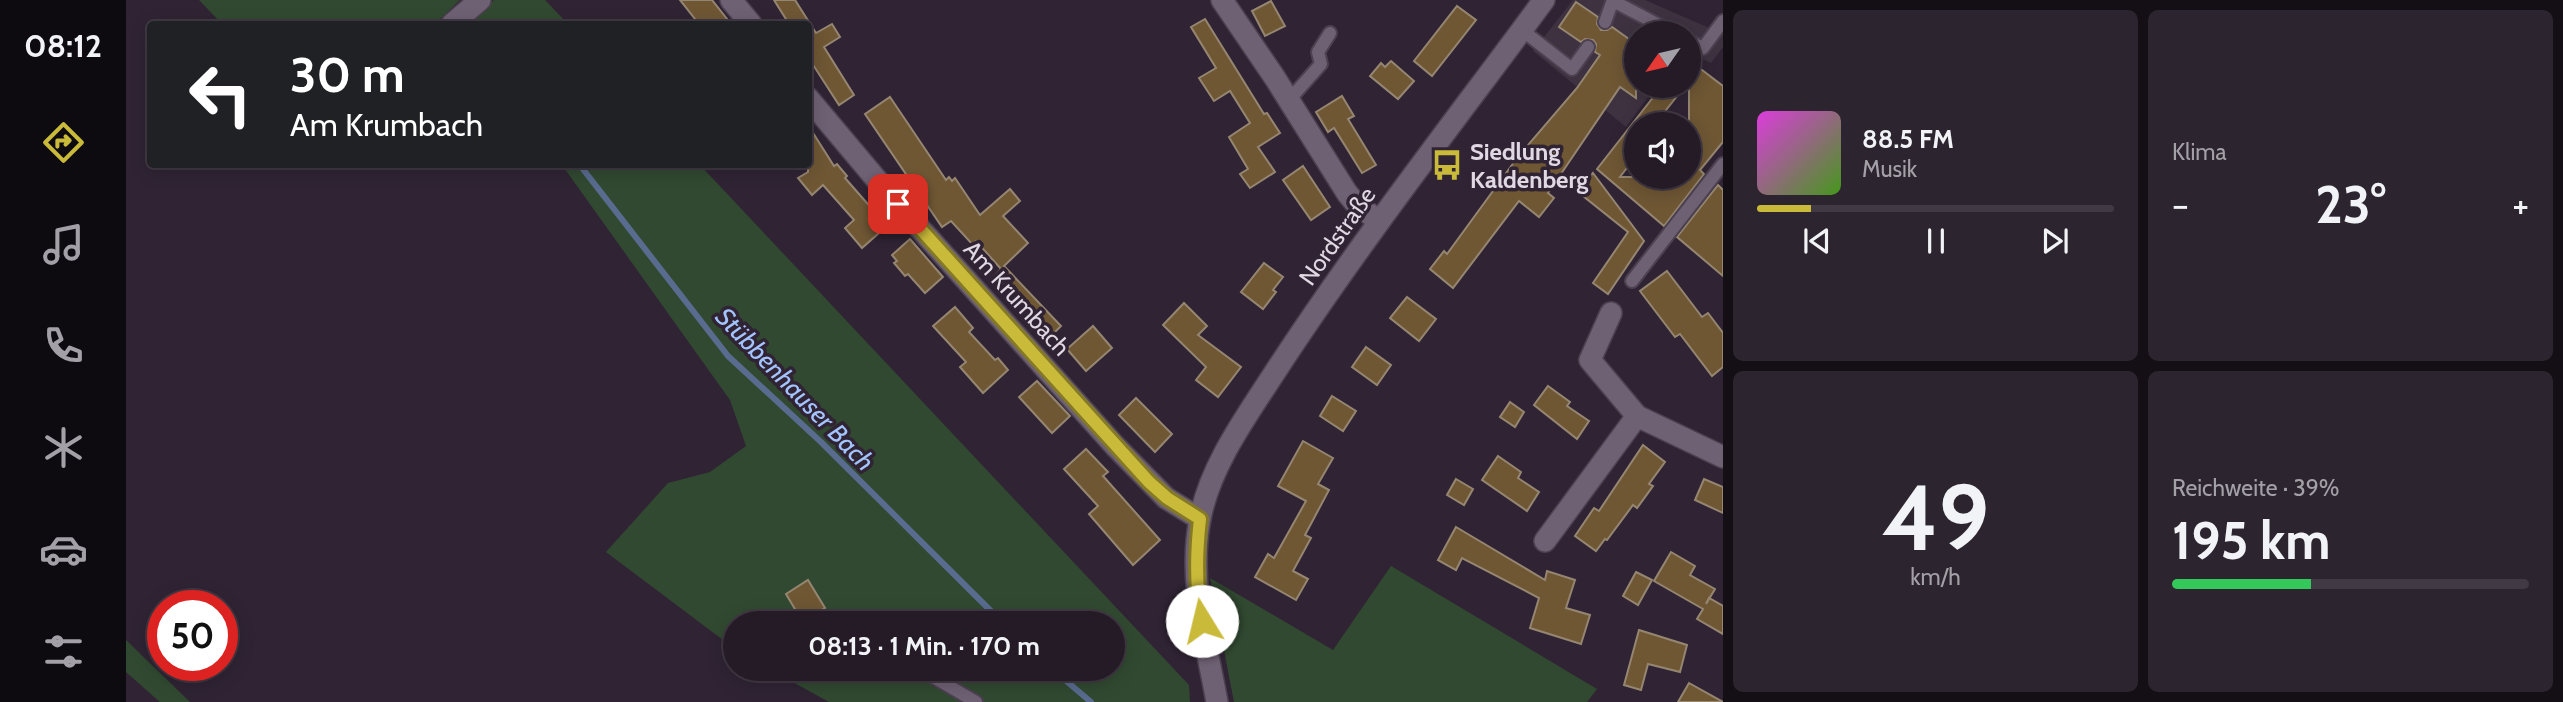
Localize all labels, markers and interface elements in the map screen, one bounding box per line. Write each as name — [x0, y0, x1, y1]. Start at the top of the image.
north arrow — [1624, 21, 1701, 98]
map controls — [1624, 21, 1701, 189]
text: 08:12 — [24, 26, 102, 65]
text: 30 m — [290, 45, 405, 104]
icon: left — [175, 49, 266, 140]
text: Am Krumbach — [290, 105, 483, 144]
button: sound — [1624, 112, 1701, 189]
icon: directions — [39, 118, 88, 167]
text: 88.5 FM — [1862, 123, 1954, 155]
place label: Siedlung Kaldenberg — [1470, 137, 1588, 194]
text: Klima — [2172, 138, 2227, 166]
bus stop icon: Siedlung Kaldenberg — [1430, 148, 1464, 182]
text: Musik — [1862, 155, 1917, 183]
text: 23° — [2315, 173, 2386, 236]
pin — [868, 174, 928, 234]
street label: Nordstraße — [1293, 181, 1381, 291]
text: − — [2172, 181, 2189, 228]
text: + — [2512, 181, 2529, 228]
icon: arrive — [879, 185, 917, 223]
icon: music — [39, 220, 88, 269]
icon: previous — [1798, 222, 1836, 260]
icon: pause — [1917, 222, 1955, 260]
icon: next — [2036, 222, 2074, 260]
street label: Am Krumbach — [958, 235, 1076, 361]
water label: Stübbenhauser Bach — [709, 301, 881, 477]
icon: phone — [39, 321, 88, 370]
icon: climate — [39, 423, 88, 472]
text: 49 — [1882, 462, 1989, 573]
text: Reichweite · 39% — [2172, 474, 2339, 502]
text: 195 km — [2172, 509, 2330, 572]
icon: car — [39, 525, 88, 574]
text: km/h — [1910, 563, 1961, 591]
position arrow — [1165, 584, 1239, 658]
speed limit sign: 50 — [147, 590, 238, 681]
icon: filters — [39, 627, 88, 676]
text: 08:13 · 1 Min. · 170 m — [808, 630, 1040, 662]

